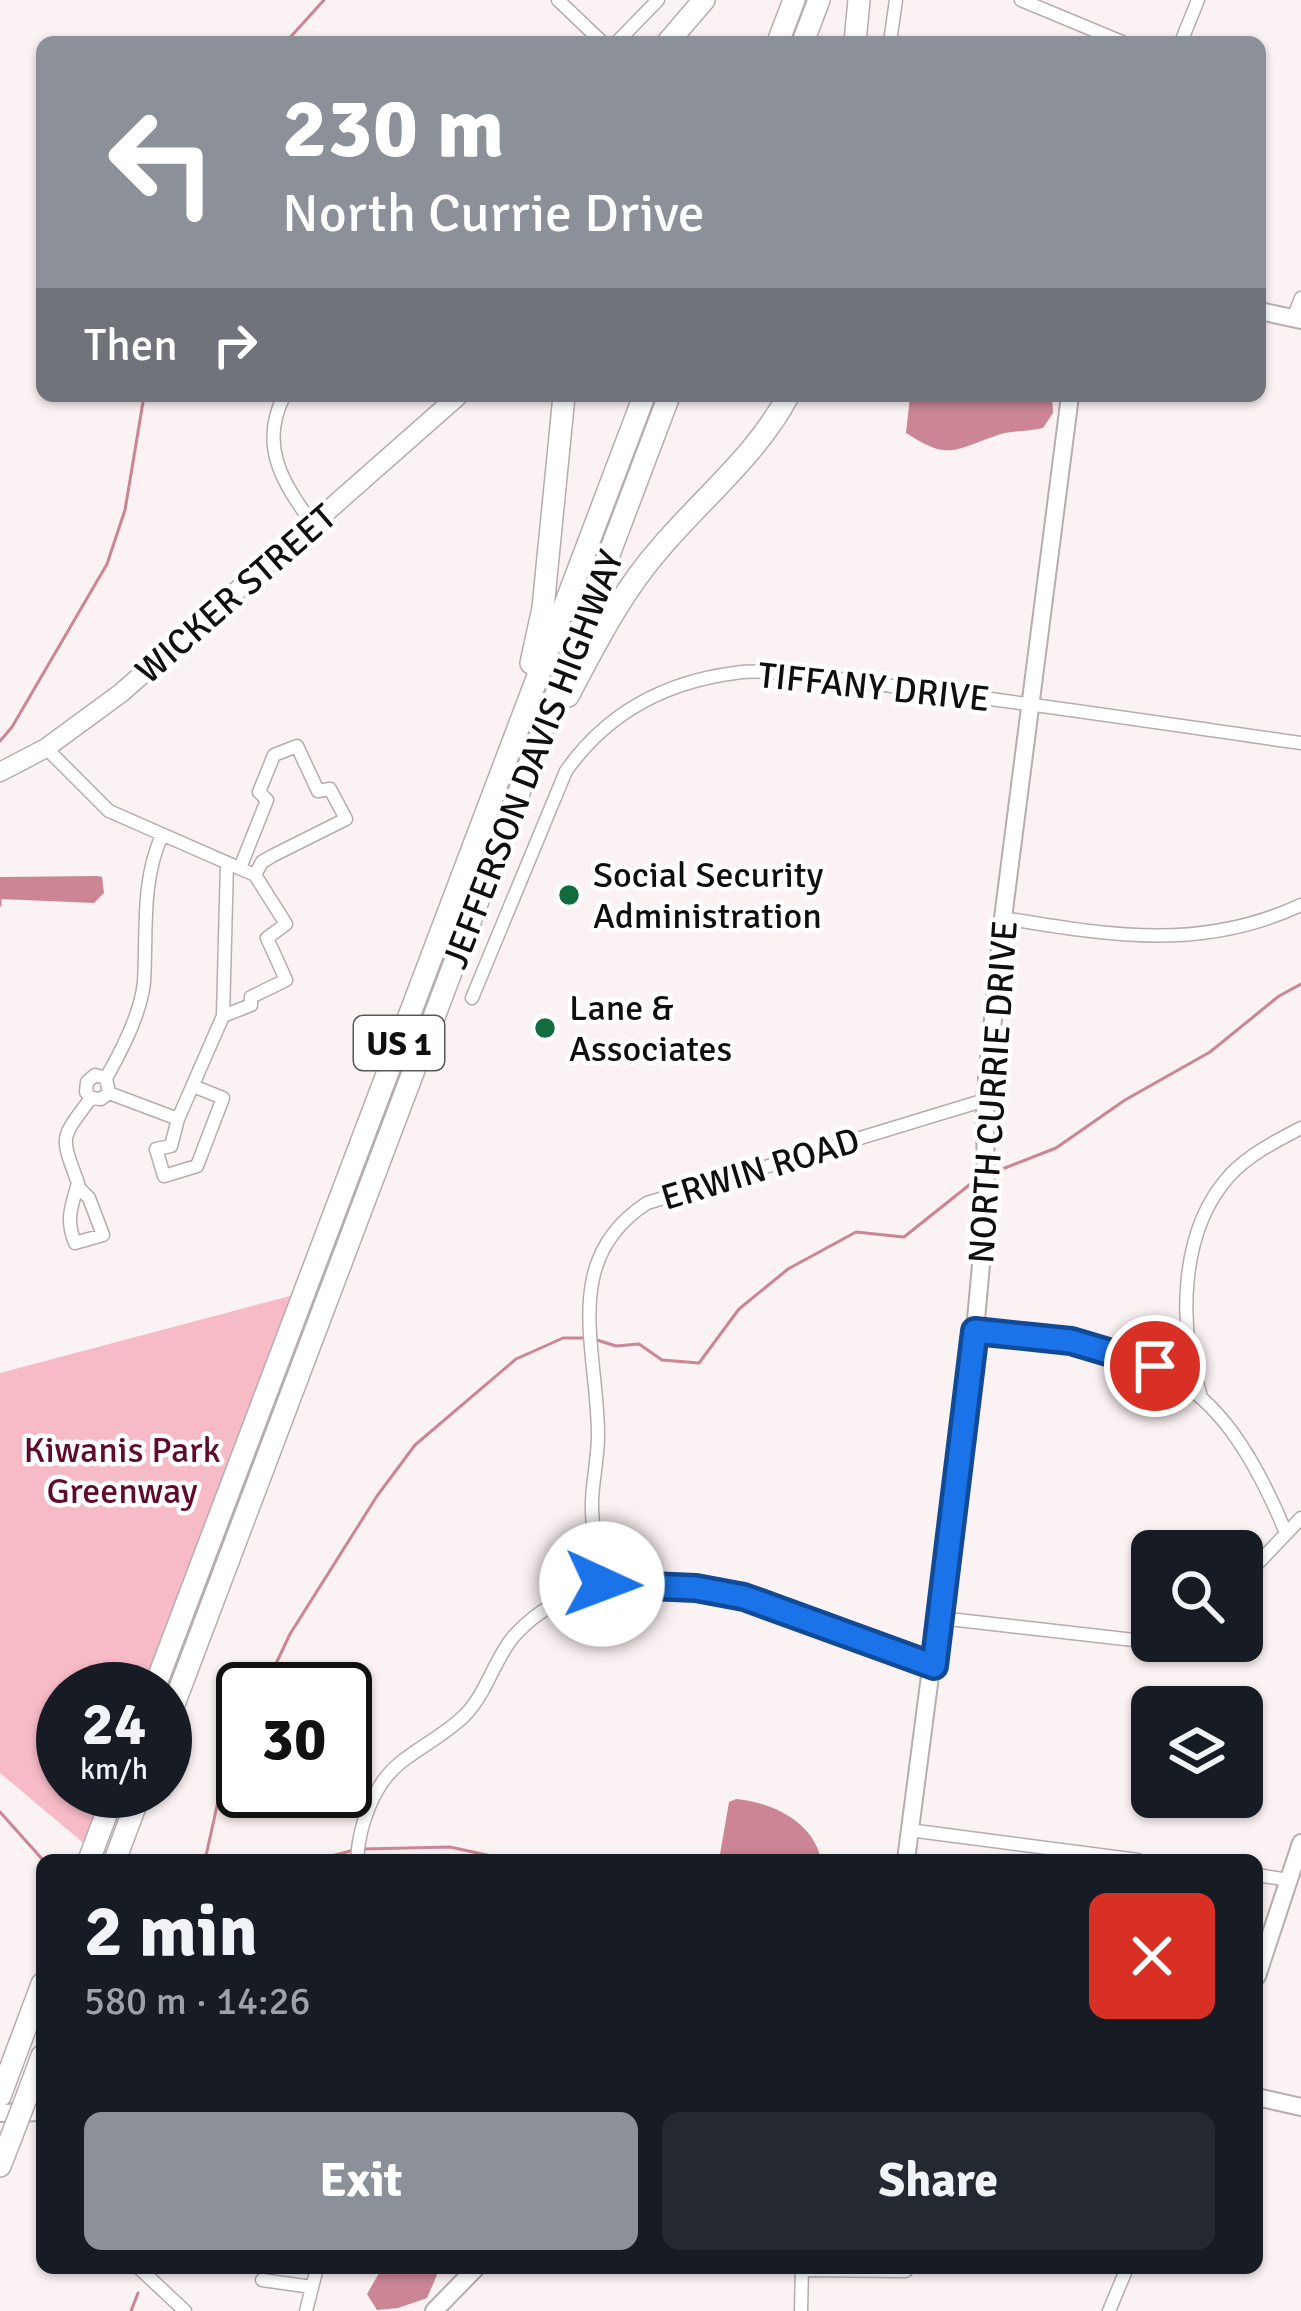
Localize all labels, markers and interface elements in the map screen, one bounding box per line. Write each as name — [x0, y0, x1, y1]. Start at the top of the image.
text: 230 m — [282, 77, 504, 181]
icon: left — [84, 84, 240, 240]
text: North Currie Drive — [282, 180, 705, 247]
icon: right — [202, 312, 268, 378]
text: Then — [84, 318, 178, 373]
street label: WICKER STREET — [126, 495, 346, 693]
street label: JEFFERSON DAVIS HIGHWAY — [433, 544, 634, 975]
street label: TIFFANY DRIVE — [756, 653, 992, 722]
place label: Social Security Administration — [593, 853, 823, 939]
marker: Social Security Administration — [556, 882, 582, 908]
street label: NORTH CURRIE DRIVE — [959, 919, 1028, 1265]
place label: Lane & Associates — [569, 986, 732, 1072]
marker: Lane & Associates — [532, 1015, 558, 1041]
road number: US 1 — [354, 1016, 444, 1070]
street label: ERWIN ROAD — [656, 1118, 865, 1221]
pin — [1104, 1315, 1206, 1417]
icon: arrive — [1122, 1333, 1188, 1399]
park label: Kiwanis Park Greenway — [23, 1428, 221, 1514]
position arrow — [539, 1521, 665, 1647]
map controls — [1131, 1530, 1263, 1818]
button: search — [1131, 1530, 1263, 1662]
speed limit sign: 30 — [216, 1662, 372, 1818]
button: layers — [1131, 1686, 1263, 1818]
text: 24 — [82, 1688, 146, 1762]
text: km/h — [80, 1751, 148, 1788]
text: 2 min — [84, 1887, 258, 1976]
button: close — [1089, 1893, 1215, 2019]
text: 580 m · 14:26 — [84, 1977, 311, 2025]
button: Exit — [84, 2112, 638, 2250]
button: Share — [662, 2112, 1215, 2250]

